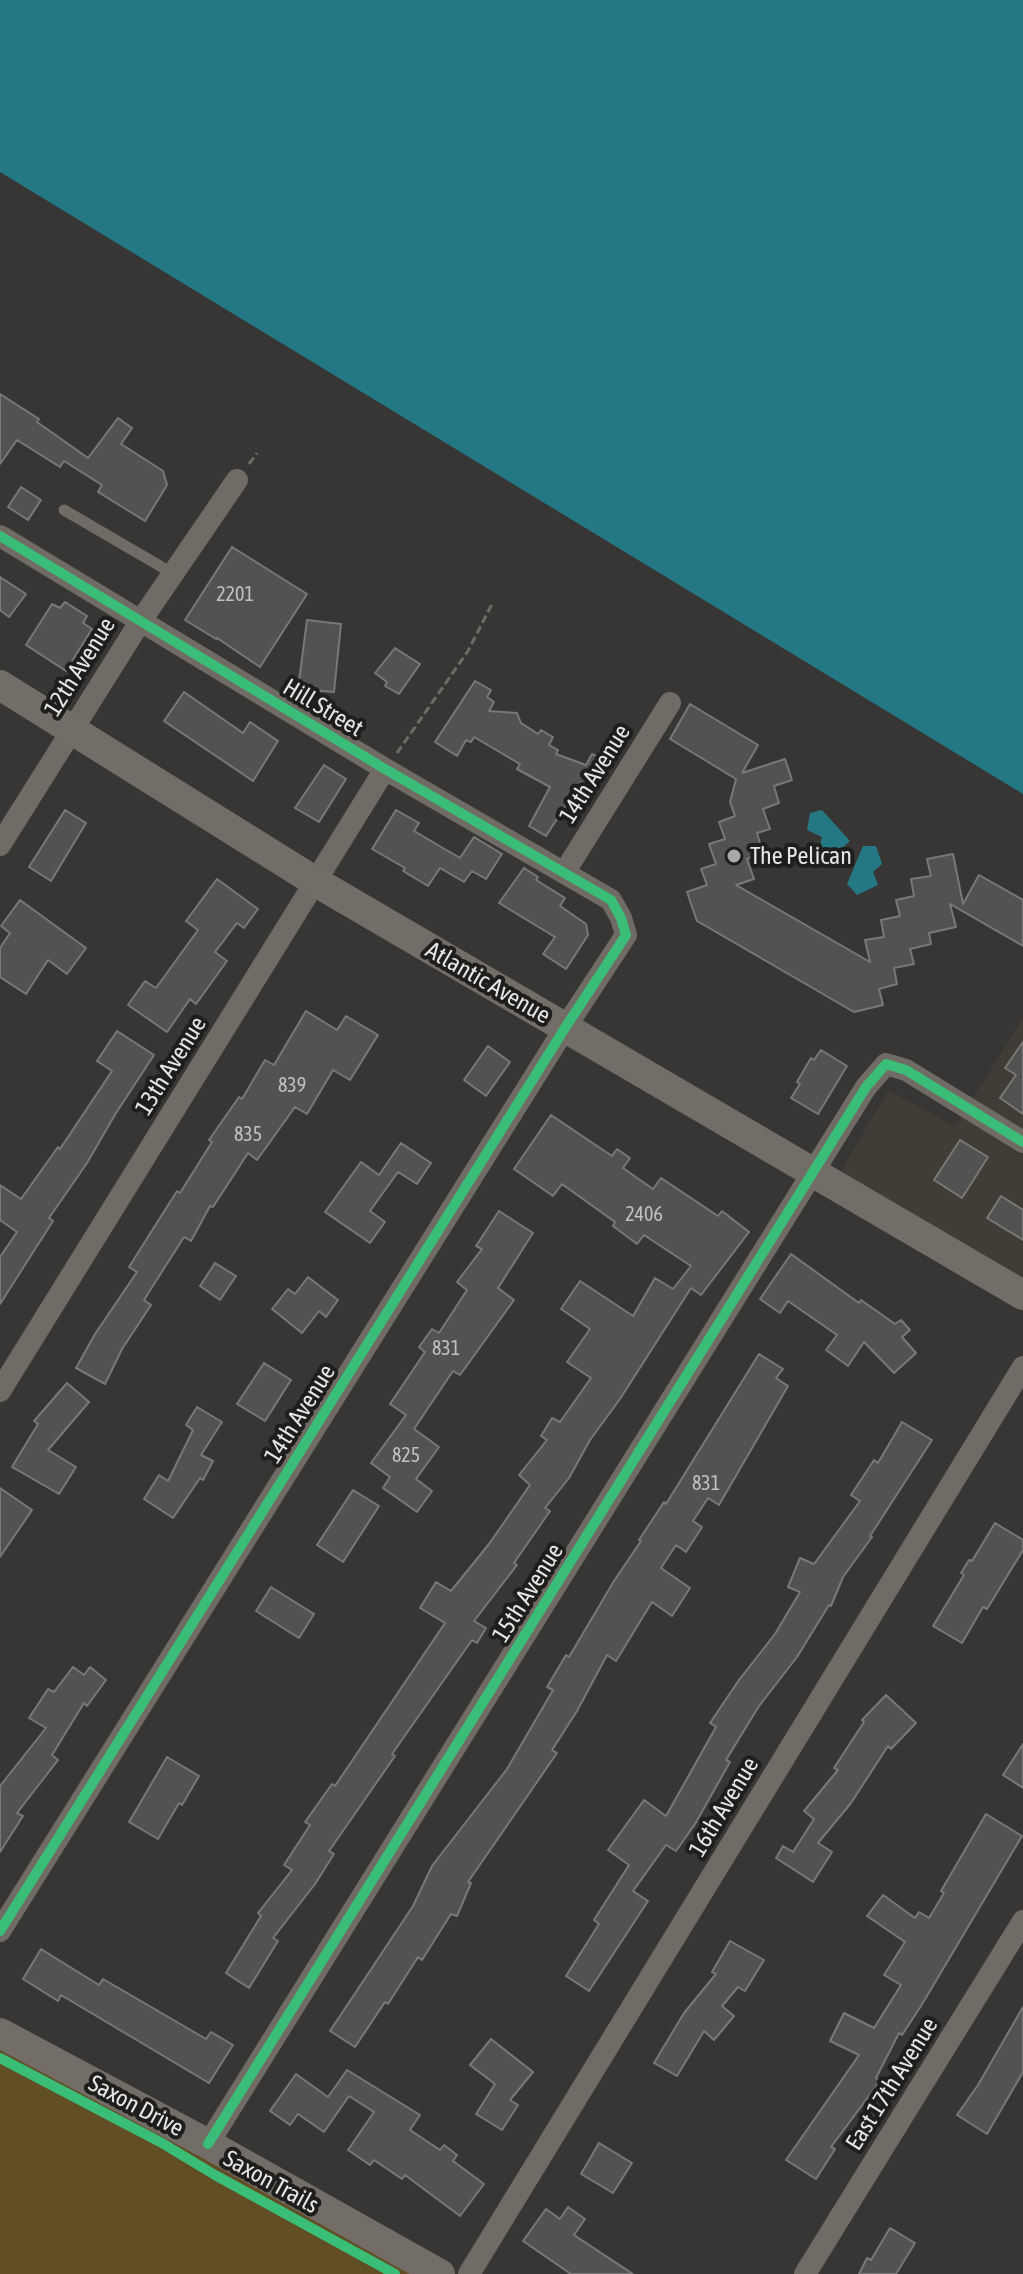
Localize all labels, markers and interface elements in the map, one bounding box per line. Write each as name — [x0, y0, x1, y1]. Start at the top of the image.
house number: 2201 — [216, 583, 254, 607]
street label: 12th Avenue — [38, 612, 122, 722]
street label: Hill Street — [278, 673, 368, 743]
street label: 14th Avenue — [553, 719, 637, 829]
place label: The Pelican — [750, 842, 852, 870]
marker: The Pelican — [725, 847, 743, 865]
street label: Atlantic Avenue — [421, 936, 555, 1030]
street label: 13th Avenue — [129, 1011, 213, 1121]
house number: 839 — [278, 1074, 306, 1098]
house number: 835 — [234, 1123, 262, 1147]
house number: 2406 — [625, 1203, 663, 1227]
house number: 831 — [432, 1337, 460, 1361]
street label: 14th Avenue — [258, 1359, 342, 1469]
house number: 825 — [392, 1444, 420, 1468]
house number: 831 — [692, 1472, 720, 1496]
street label: 15th Avenue — [486, 1538, 570, 1648]
street label: 16th Avenue — [683, 1752, 765, 1862]
street label: East 17th Avenue — [840, 2012, 944, 2156]
street label: Saxon Drive — [84, 2069, 188, 2143]
street label: Saxon Trails — [218, 2144, 324, 2220]

